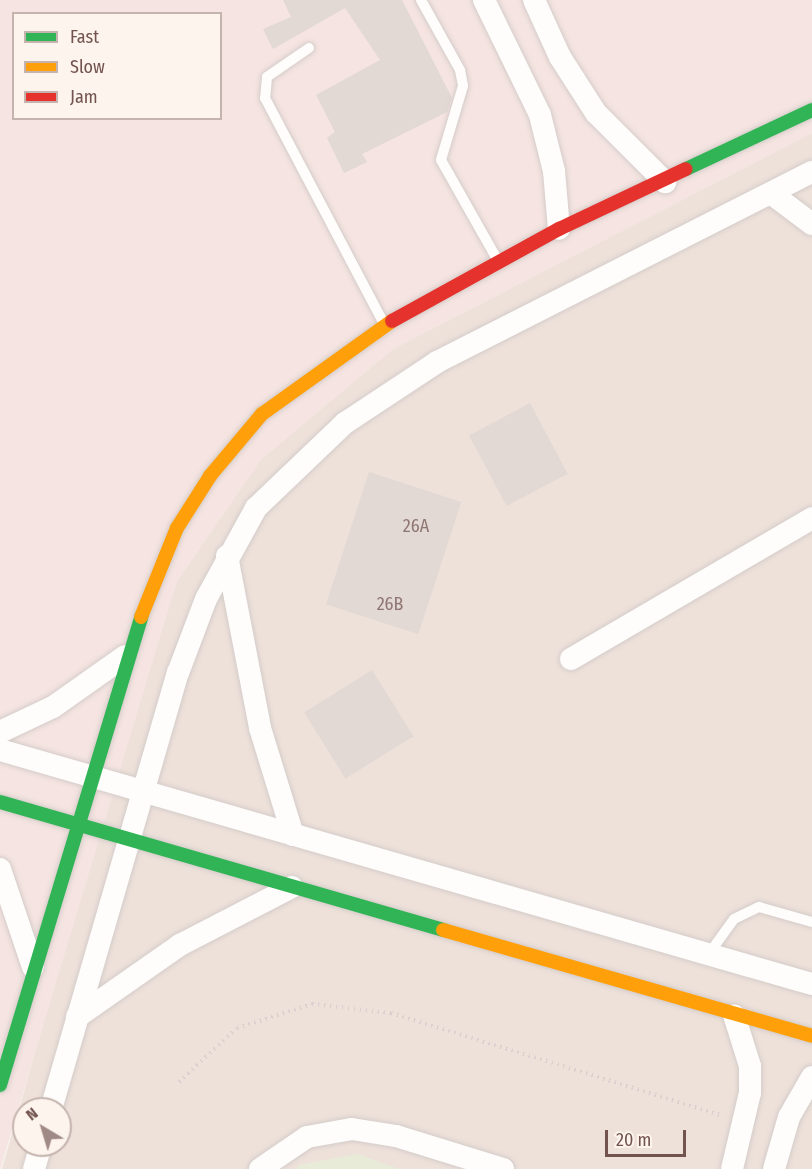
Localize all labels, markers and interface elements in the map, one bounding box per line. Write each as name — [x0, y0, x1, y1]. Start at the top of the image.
legend — [12, 12, 222, 120]
text: Fast — [70, 26, 99, 48]
text: Slow — [70, 56, 105, 78]
text: Jam — [70, 86, 98, 108]
house number: 26A — [403, 515, 429, 537]
house number: 26B — [377, 593, 403, 615]
north arrow — [12, 1097, 72, 1157]
text: N — [22, 1104, 41, 1124]
scale bar — [608, 1118, 689, 1156]
text: 20 m — [616, 1129, 651, 1151]

